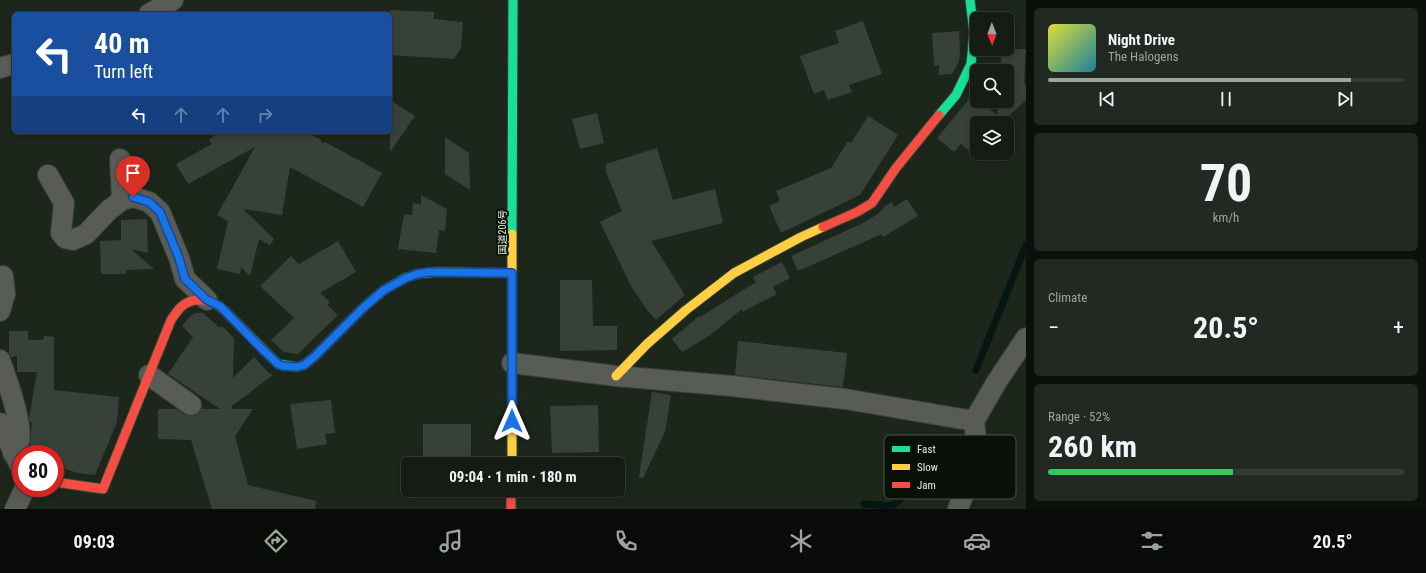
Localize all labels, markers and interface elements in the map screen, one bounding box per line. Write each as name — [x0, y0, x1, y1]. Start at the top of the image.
north arrow — [970, 12, 1014, 56]
map controls — [970, 12, 1014, 160]
text: 40 m — [94, 27, 150, 60]
icon: left — [28, 28, 80, 80]
text: Night Drive — [1108, 31, 1175, 49]
text: The Halogens — [1108, 49, 1179, 64]
text: Turn left — [94, 61, 153, 82]
button: search — [970, 64, 1014, 108]
icon: previous — [1096, 88, 1118, 110]
icon: pause — [1215, 88, 1237, 110]
icon: next — [1334, 88, 1356, 110]
icon: left — [128, 104, 150, 126]
icon: ahead — [170, 104, 192, 126]
icon: ahead — [212, 104, 234, 126]
icon: right — [254, 104, 276, 126]
button: layers — [970, 116, 1014, 160]
text: 70 — [1200, 153, 1252, 214]
pin — [116, 156, 150, 197]
icon: arrive — [122, 162, 144, 184]
street label: 国道206号 — [497, 210, 508, 254]
text: km/h — [1213, 210, 1239, 225]
text: Climate — [1048, 290, 1087, 305]
text: 20.5° — [1193, 310, 1259, 345]
text: − — [1048, 315, 1059, 340]
text: + — [1393, 315, 1404, 340]
position arrow — [491, 400, 533, 442]
text: Range · 52% — [1048, 409, 1110, 424]
text: 260 km — [1048, 429, 1137, 464]
legend — [884, 435, 1016, 499]
text: Fast — [917, 443, 936, 456]
speed limit sign: 80 — [12, 445, 64, 497]
text: Slow — [917, 461, 938, 474]
text: 09:04 · 1 min · 180 m — [449, 468, 577, 486]
text: Jam — [917, 479, 936, 492]
icon: directions — [262, 527, 290, 555]
icon: music — [437, 527, 465, 555]
icon: phone — [612, 527, 640, 555]
icon: climate — [787, 527, 815, 555]
icon: car — [963, 527, 991, 555]
icon: filters — [1138, 527, 1166, 555]
text: 09:03 — [74, 531, 115, 552]
text: 20.5° — [1313, 531, 1352, 552]

